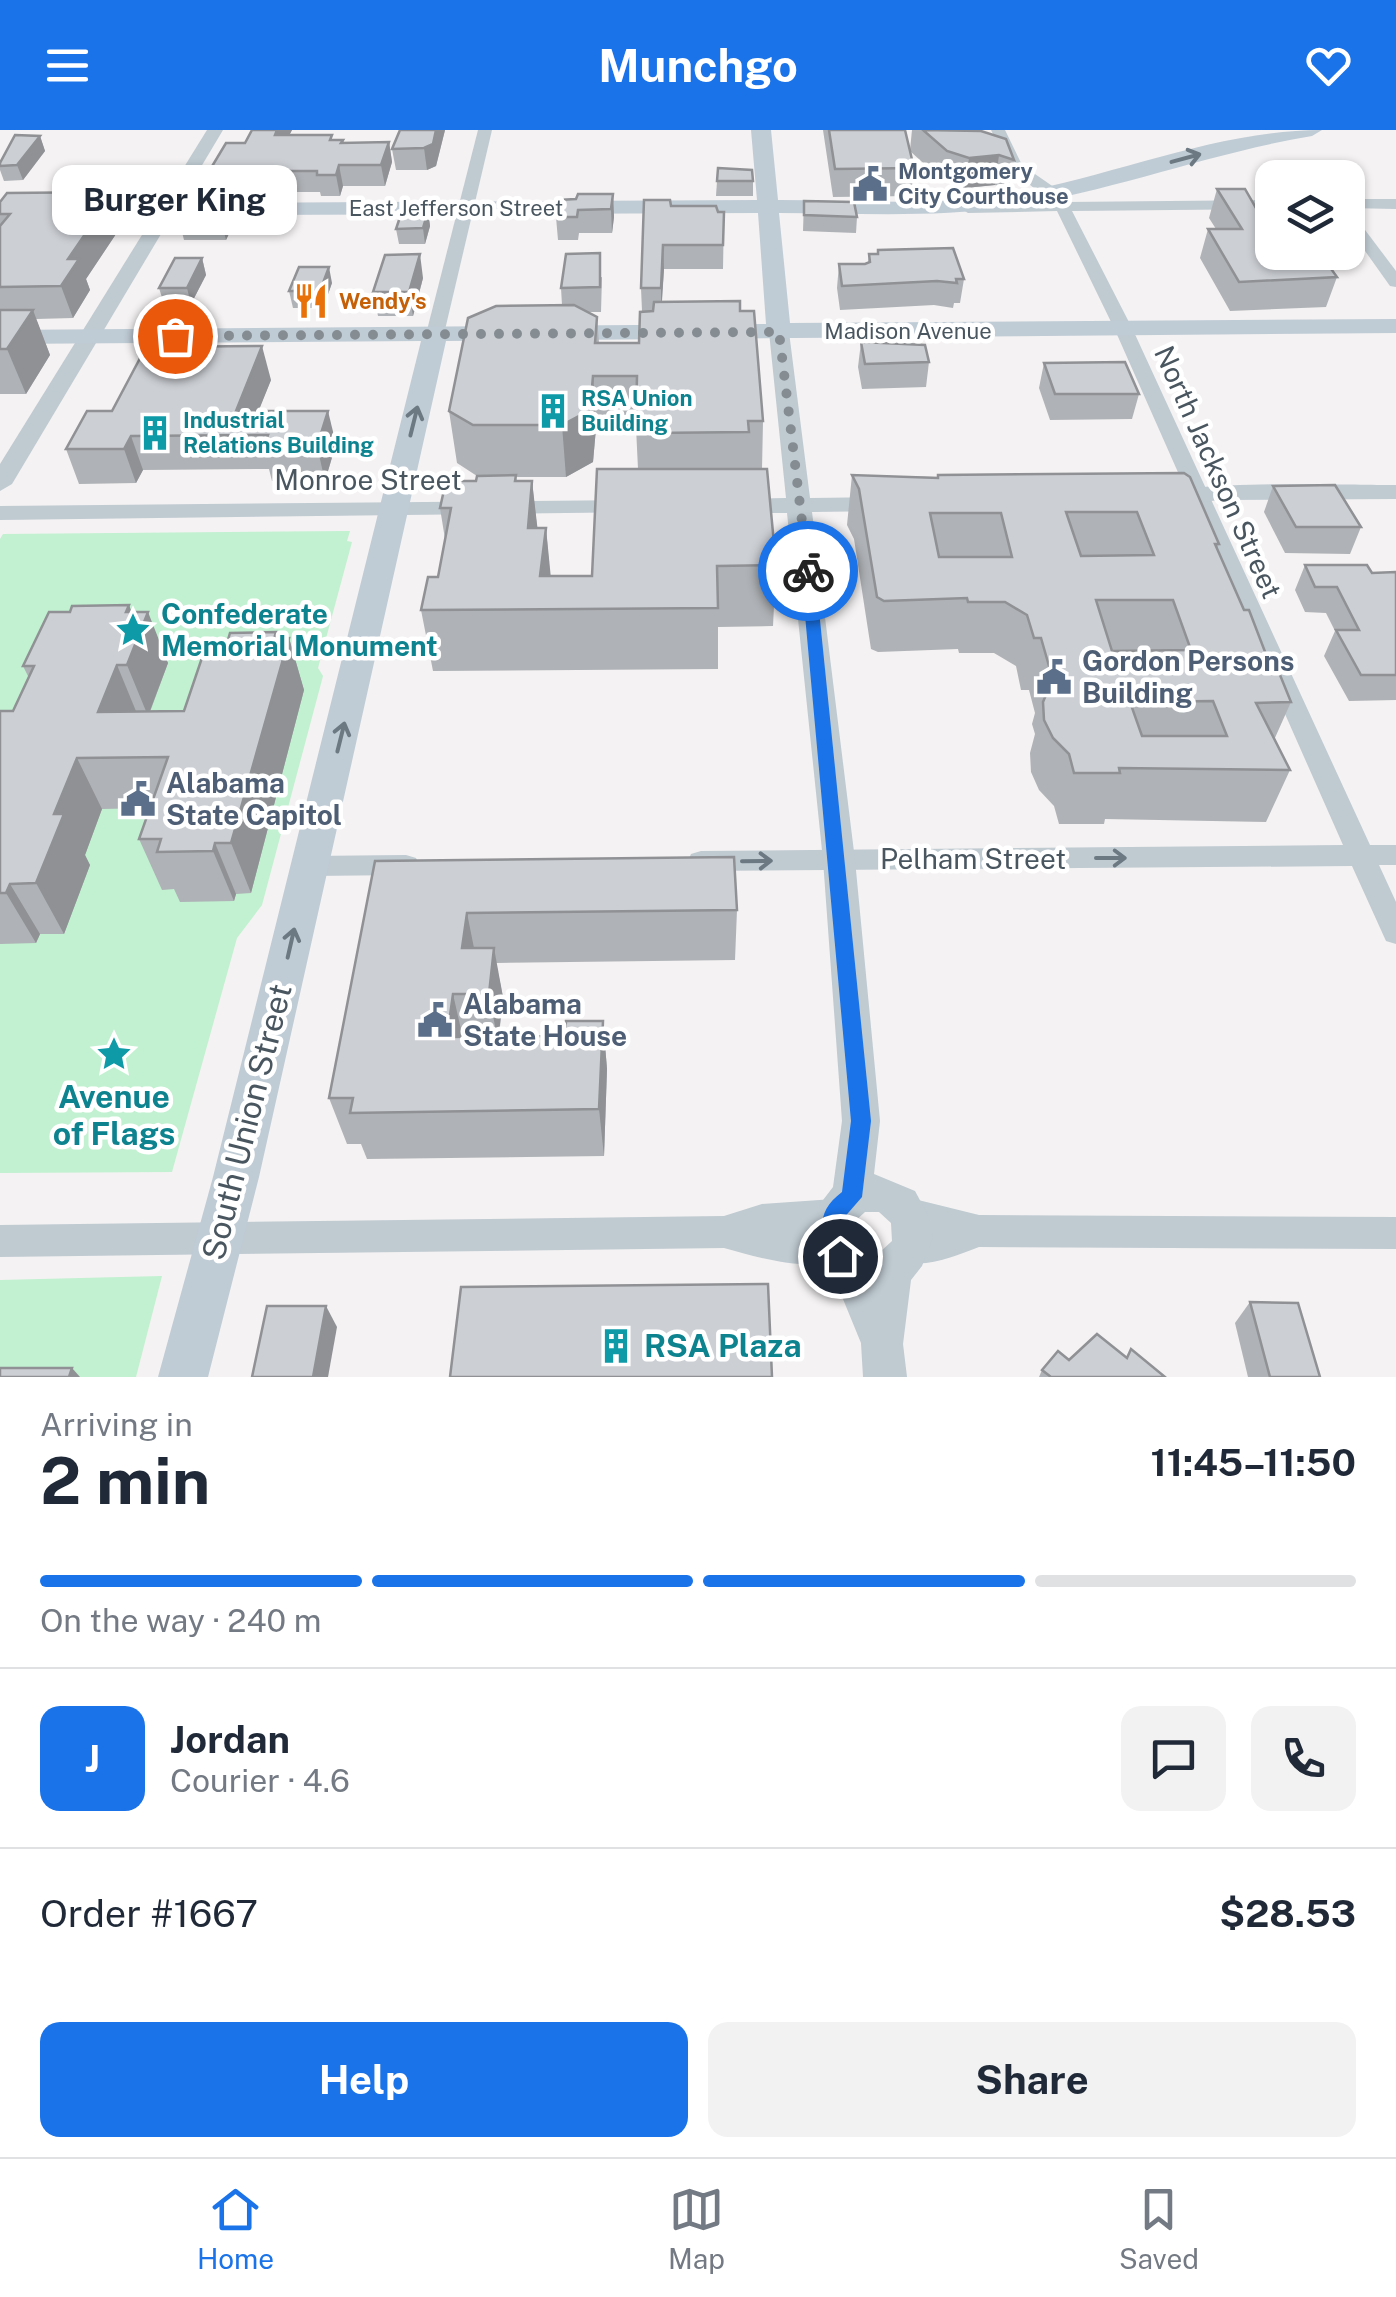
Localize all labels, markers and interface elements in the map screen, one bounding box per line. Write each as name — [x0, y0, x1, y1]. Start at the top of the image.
icon: menu — [40, 38, 95, 93]
icon: heart — [1301, 38, 1356, 93]
text: Munchgo — [598, 39, 798, 92]
one-way arrow — [1170, 148, 1201, 166]
place label: Montgomery City Courthouse — [898, 158, 1069, 209]
map controls — [1255, 160, 1365, 270]
button: layers — [1255, 160, 1365, 270]
public building icon: Montgomery City Courthouse — [851, 165, 889, 203]
callout: Burger King — [52, 166, 298, 236]
text: Burger King — [83, 181, 266, 218]
street label: East Jefferson Street — [349, 195, 563, 221]
restaurant icon: Wendy's — [292, 282, 330, 320]
place label: Wendy's — [339, 288, 427, 314]
pin — [133, 294, 218, 379]
icon: bag — [148, 309, 203, 364]
street label: Madison Avenue — [824, 318, 992, 344]
street label: North Jackson Street — [1148, 341, 1289, 603]
place label: RSA Union Building — [581, 385, 692, 436]
building icon: RSA Union Building — [534, 392, 572, 430]
one-way arrow — [406, 406, 424, 438]
place label: Industrial Relations Building — [183, 407, 374, 458]
building icon: Industrial Relations Building — [136, 414, 174, 452]
street label: Monroe Street — [274, 463, 462, 496]
courier — [758, 521, 858, 621]
icon: bike — [781, 544, 836, 599]
place label: Confederate Memorial Monument — [161, 597, 438, 662]
place icon: Confederate Memorial Monument — [114, 611, 152, 649]
place label: Gordon Persons Building — [1082, 644, 1294, 709]
public building icon: Gordon Persons Building — [1035, 658, 1073, 696]
one-way arrow — [332, 722, 351, 753]
place label: Alabama State Capitol — [166, 766, 342, 831]
public building icon: Alabama State Capitol — [119, 780, 157, 818]
street label: Pelham Street — [880, 842, 1066, 875]
one-way arrow — [1095, 848, 1127, 867]
one-way arrow — [740, 852, 772, 870]
one-way arrow — [283, 928, 301, 960]
street label: South Union Street — [194, 980, 299, 1264]
place label: Alabama State House — [463, 987, 627, 1052]
public building icon: Alabama State House — [416, 1001, 454, 1039]
place icon: Avenue of Flags — [95, 1035, 133, 1073]
place label: Avenue of Flags — [53, 1078, 175, 1152]
pin — [798, 1214, 883, 1299]
icon: home — [813, 1229, 868, 1284]
building icon: RSA Plaza — [597, 1327, 635, 1365]
place label: RSA Plaza — [644, 1327, 802, 1364]
text: Arriving in — [40, 1406, 193, 1443]
text: 11:45–11:50 — [1150, 1440, 1356, 1485]
text: 2 min — [40, 1442, 210, 1519]
text: On the way · 240 m — [40, 1602, 322, 1639]
button: chat — [1121, 1706, 1226, 1811]
button: phone — [1251, 1706, 1356, 1811]
text: Jordan — [170, 1717, 290, 1762]
text: J — [85, 1736, 100, 1781]
text: Courier · 4.6 — [170, 1762, 350, 1799]
text: Order #1667 — [40, 1891, 258, 1936]
text: $28.53 — [1219, 1891, 1356, 1936]
button: Help — [40, 2022, 688, 2137]
button: Share — [708, 2022, 1356, 2137]
tab: Home — [197, 2182, 274, 2275]
tab: Map — [668, 2182, 725, 2275]
tab: Saved — [1119, 2182, 1199, 2275]

